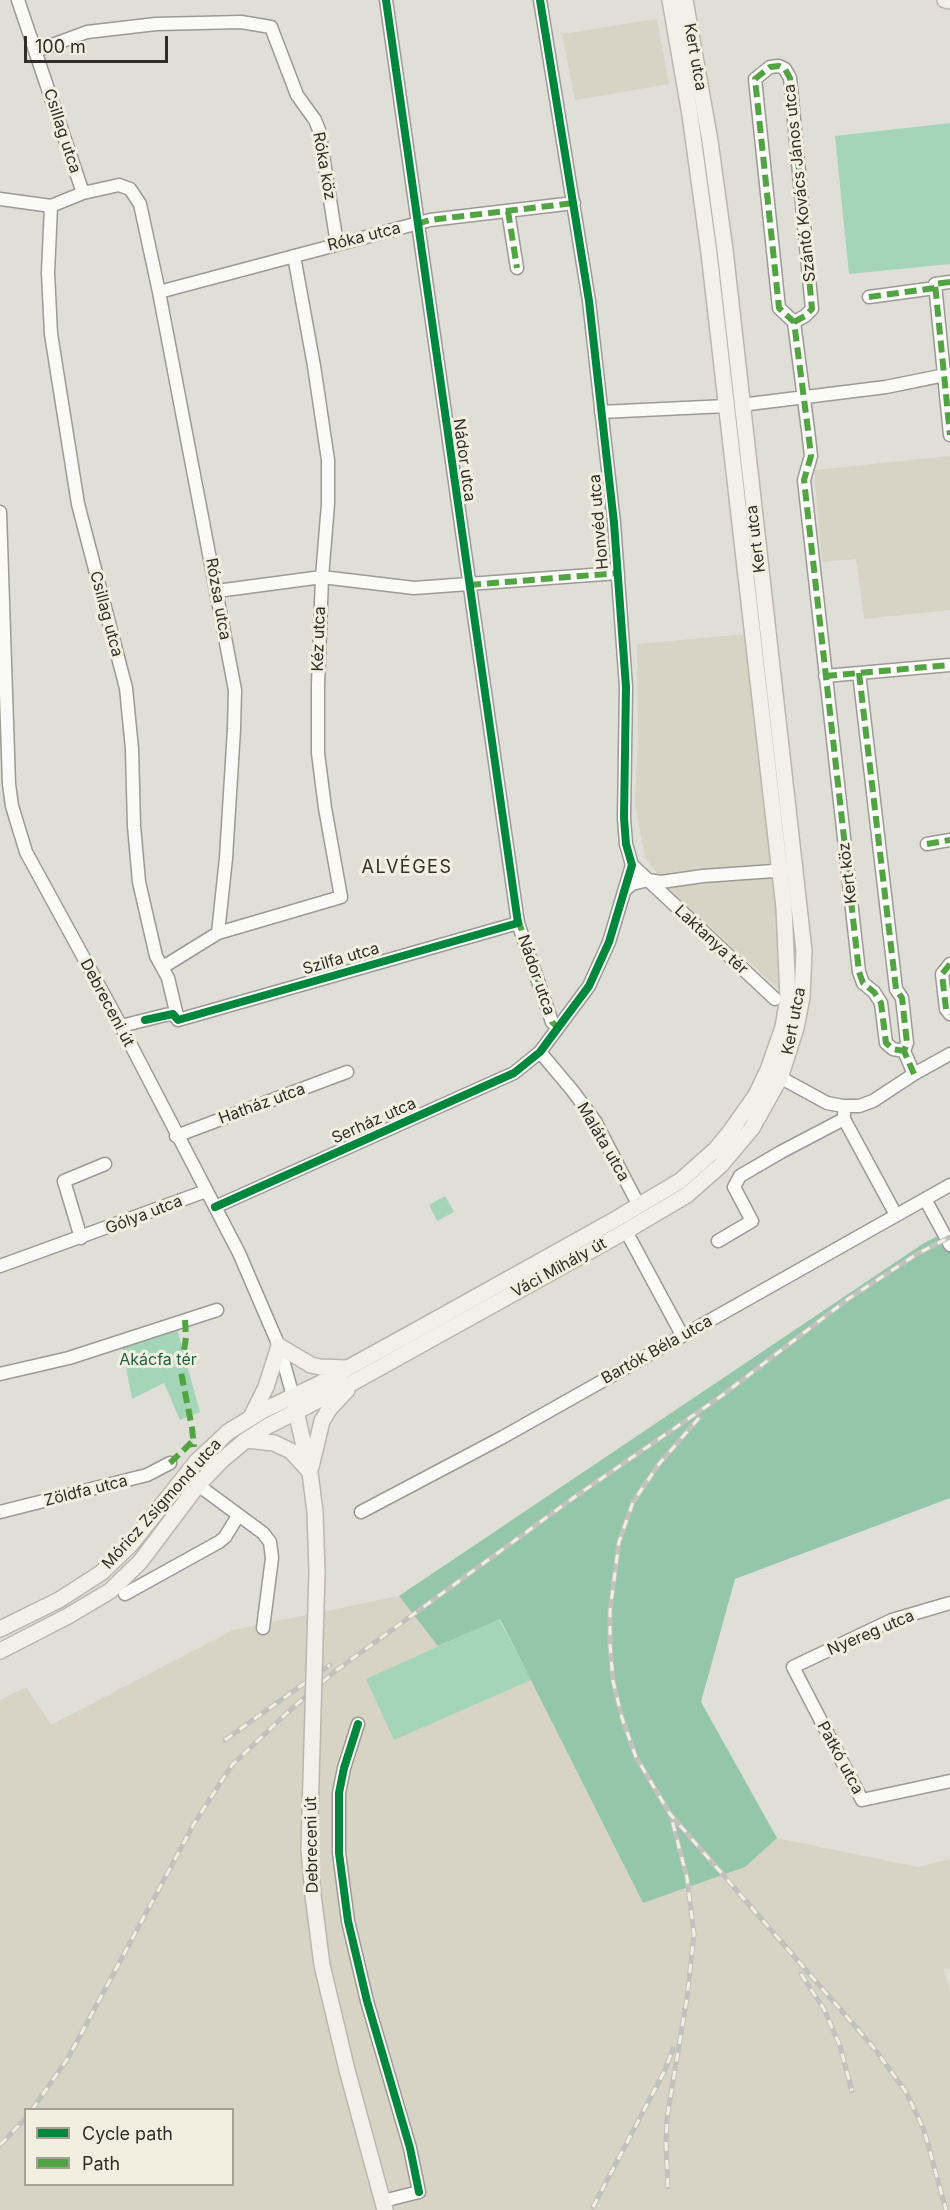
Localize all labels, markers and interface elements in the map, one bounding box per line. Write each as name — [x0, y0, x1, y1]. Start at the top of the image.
street label: Kert utca — [680, 22, 710, 92]
scale bar — [27, 24, 171, 62]
text: 100 m — [35, 36, 86, 57]
street label: Szántó Kovács János utca — [780, 83, 820, 283]
street label: Csillag utca — [39, 86, 85, 176]
street label: Róka köz — [309, 131, 339, 201]
street label: Róka utca — [325, 219, 403, 255]
street label: Nádor utca — [449, 417, 479, 503]
street label: Honvéd utca — [585, 473, 613, 571]
street label: Kert utca — [742, 504, 770, 574]
street label: Rózsa utca — [201, 556, 235, 642]
street label: Csillag utca — [85, 569, 127, 659]
street label: Kéz utca — [308, 606, 330, 672]
street label: Kert köz — [835, 841, 861, 905]
district label: ALVÉGES — [362, 857, 452, 879]
street label: Laktanya tér — [670, 901, 752, 979]
street label: Nádor utca — [513, 932, 559, 1018]
street label: Szilfa utca — [300, 939, 382, 979]
street label: Debreceni út — [76, 956, 138, 1050]
street label: Kert utca — [778, 986, 810, 1056]
street label: Hatház utca — [216, 1079, 308, 1129]
street label: Serház utca — [329, 1094, 419, 1148]
street label: Maláta utca — [573, 1099, 633, 1185]
street label: Gólya utca — [103, 1192, 185, 1238]
street label: Váci Mihály út — [508, 1234, 610, 1302]
street label: Bartók Béla utca — [598, 1312, 716, 1388]
park label: Akácfa tér — [119, 1350, 197, 1370]
street label: Móricz Zsigmond utca — [98, 1435, 226, 1573]
street label: Zöldfa utca — [42, 1471, 130, 1511]
street label: Nyereg utca — [825, 1606, 917, 1660]
street label: Patkó utca — [813, 1718, 867, 1798]
street label: Debreceni út — [302, 1796, 322, 1894]
legend — [24, 2108, 234, 2186]
text: Cycle path — [82, 2123, 173, 2144]
text: Path — [82, 2153, 120, 2174]

